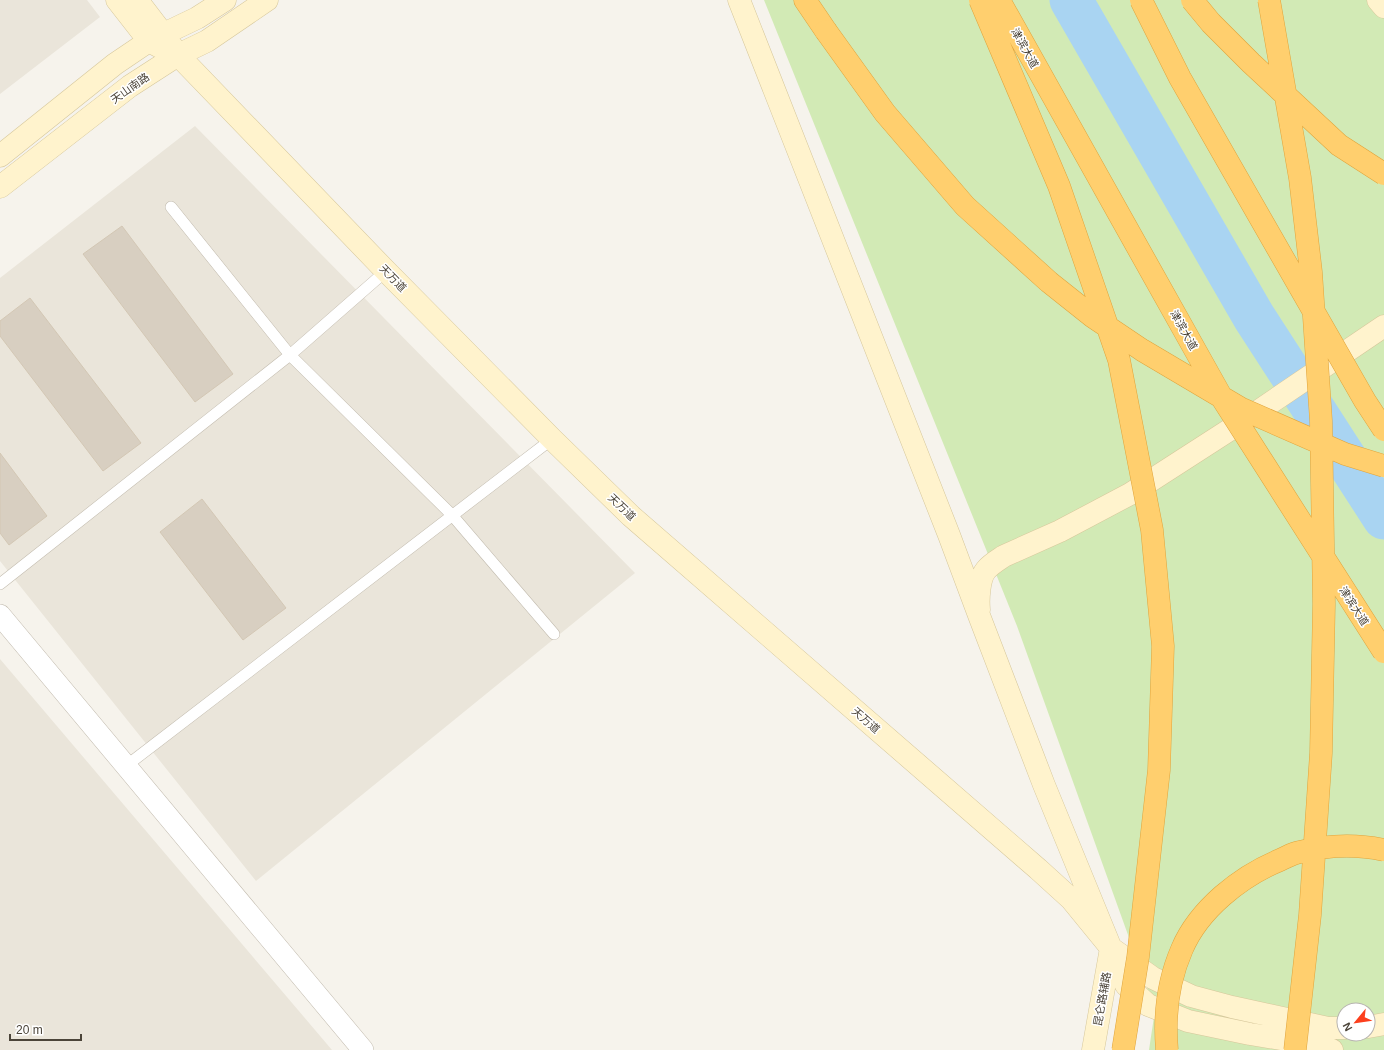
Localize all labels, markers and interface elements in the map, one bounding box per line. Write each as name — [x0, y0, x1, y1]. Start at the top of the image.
street label: 津滨大道 — [1009, 26, 1041, 70]
street label: 天山南路 — [109, 70, 151, 106]
street label: 天万道 — [377, 262, 409, 294]
street label: 津滨大道 — [1168, 308, 1200, 352]
street label: 天万道 — [606, 491, 638, 523]
street label: 津滨大道 — [1337, 584, 1371, 628]
street label: 天万道 — [850, 705, 882, 735]
street label: 昆仑路辅路 — [1091, 971, 1113, 1027]
north arrow — [1336, 1002, 1376, 1042]
scale bar — [10, 1016, 81, 1042]
text: N — [1340, 1020, 1354, 1033]
text: 20 m — [16, 1023, 43, 1037]

